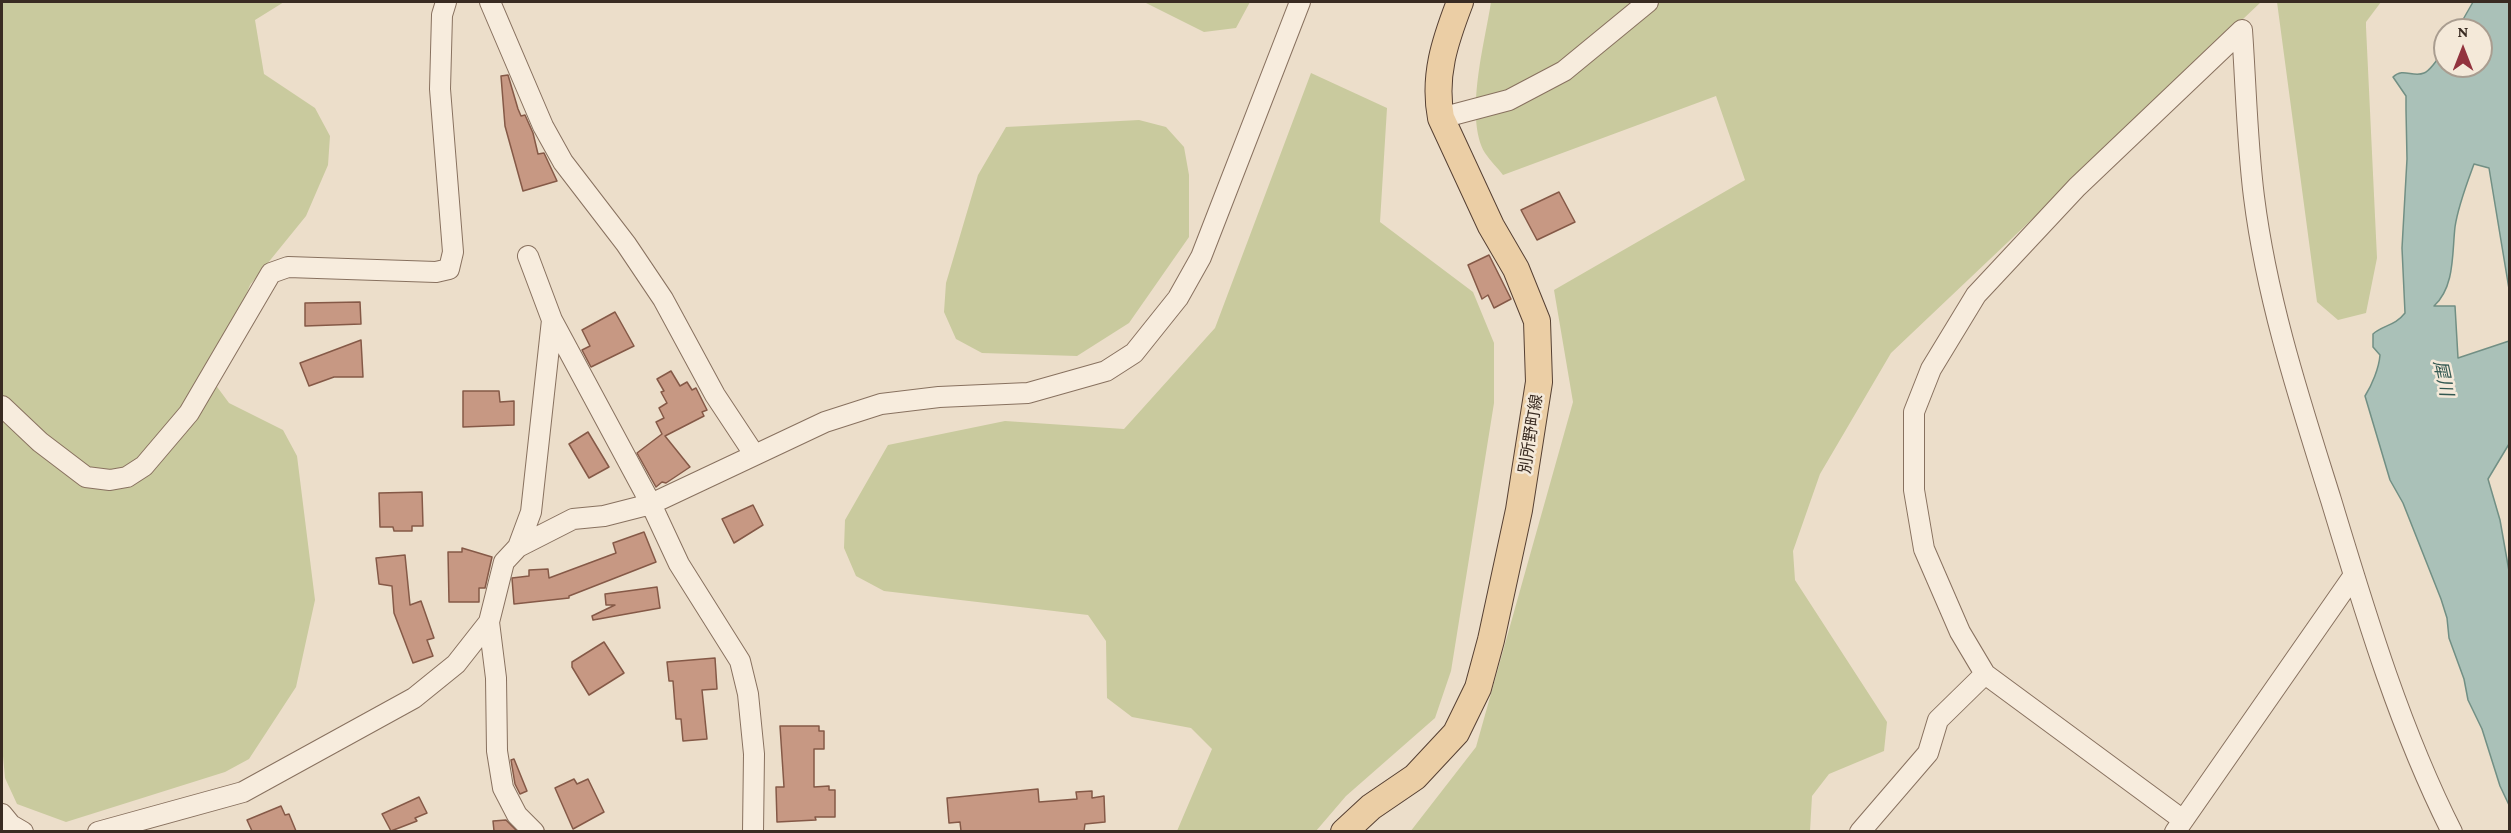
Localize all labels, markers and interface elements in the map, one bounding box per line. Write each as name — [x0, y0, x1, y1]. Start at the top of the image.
north arrow — [2433, 18, 2493, 78]
text: N — [2458, 23, 2468, 40]
water label: 犀川 — [2429, 358, 2457, 398]
street label: 別所野町線 — [1515, 393, 1547, 475]

